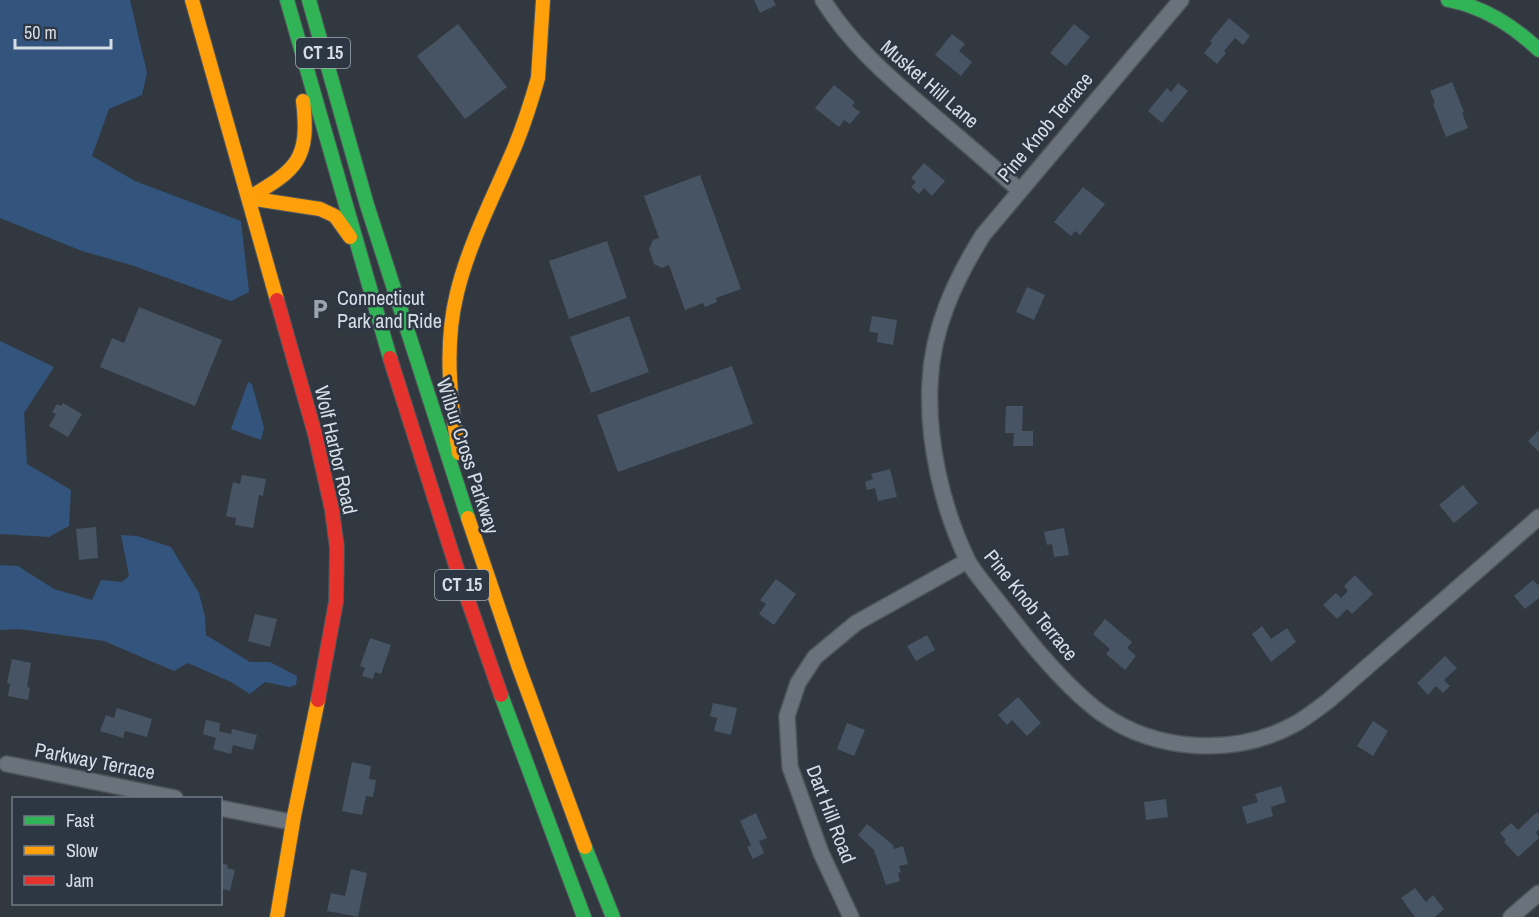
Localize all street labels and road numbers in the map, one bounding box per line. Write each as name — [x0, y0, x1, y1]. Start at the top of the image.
street label: Musket Hill Lane — [875, 33, 985, 134]
road number: CT 15 — [296, 38, 350, 68]
street label: Pine Knob Terrace — [991, 66, 1099, 187]
street label: Wilbur Cross Parkway — [431, 375, 507, 538]
street label: Wolf Harbor Road — [309, 383, 364, 517]
street label: Pine Knob Terrace — [978, 544, 1085, 666]
road number: CT 15 — [435, 570, 489, 600]
street label: Parkway Terrace — [33, 736, 157, 785]
street label: Dart Hill Road — [800, 761, 863, 867]

